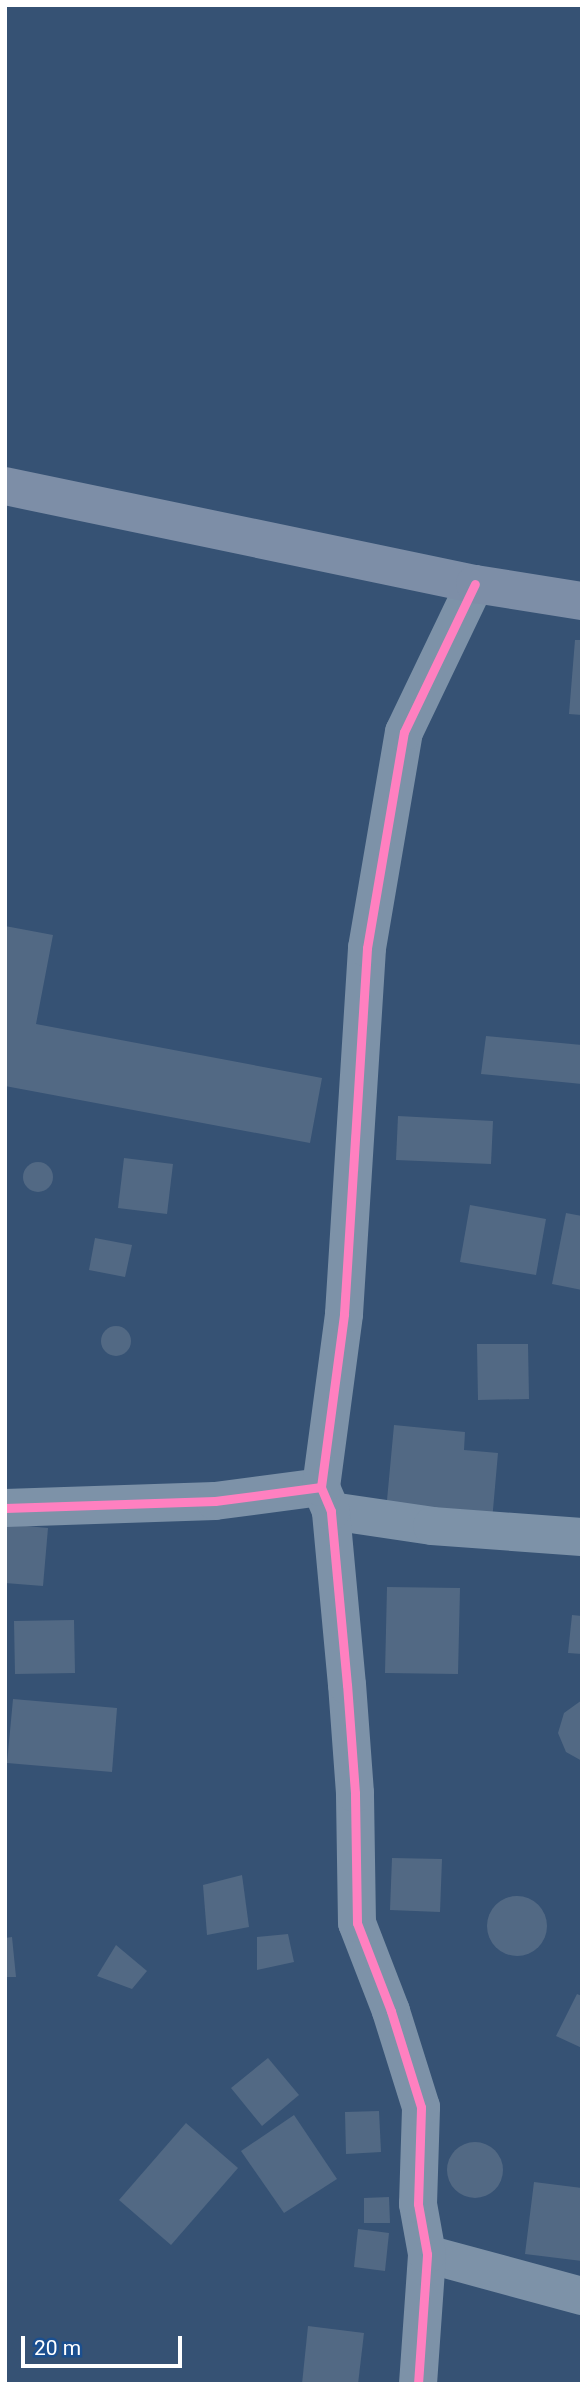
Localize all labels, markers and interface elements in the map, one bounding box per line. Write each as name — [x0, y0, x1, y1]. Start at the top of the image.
scale bar — [24, 2322, 186, 2366]
text: 20 m — [34, 2336, 81, 2360]

